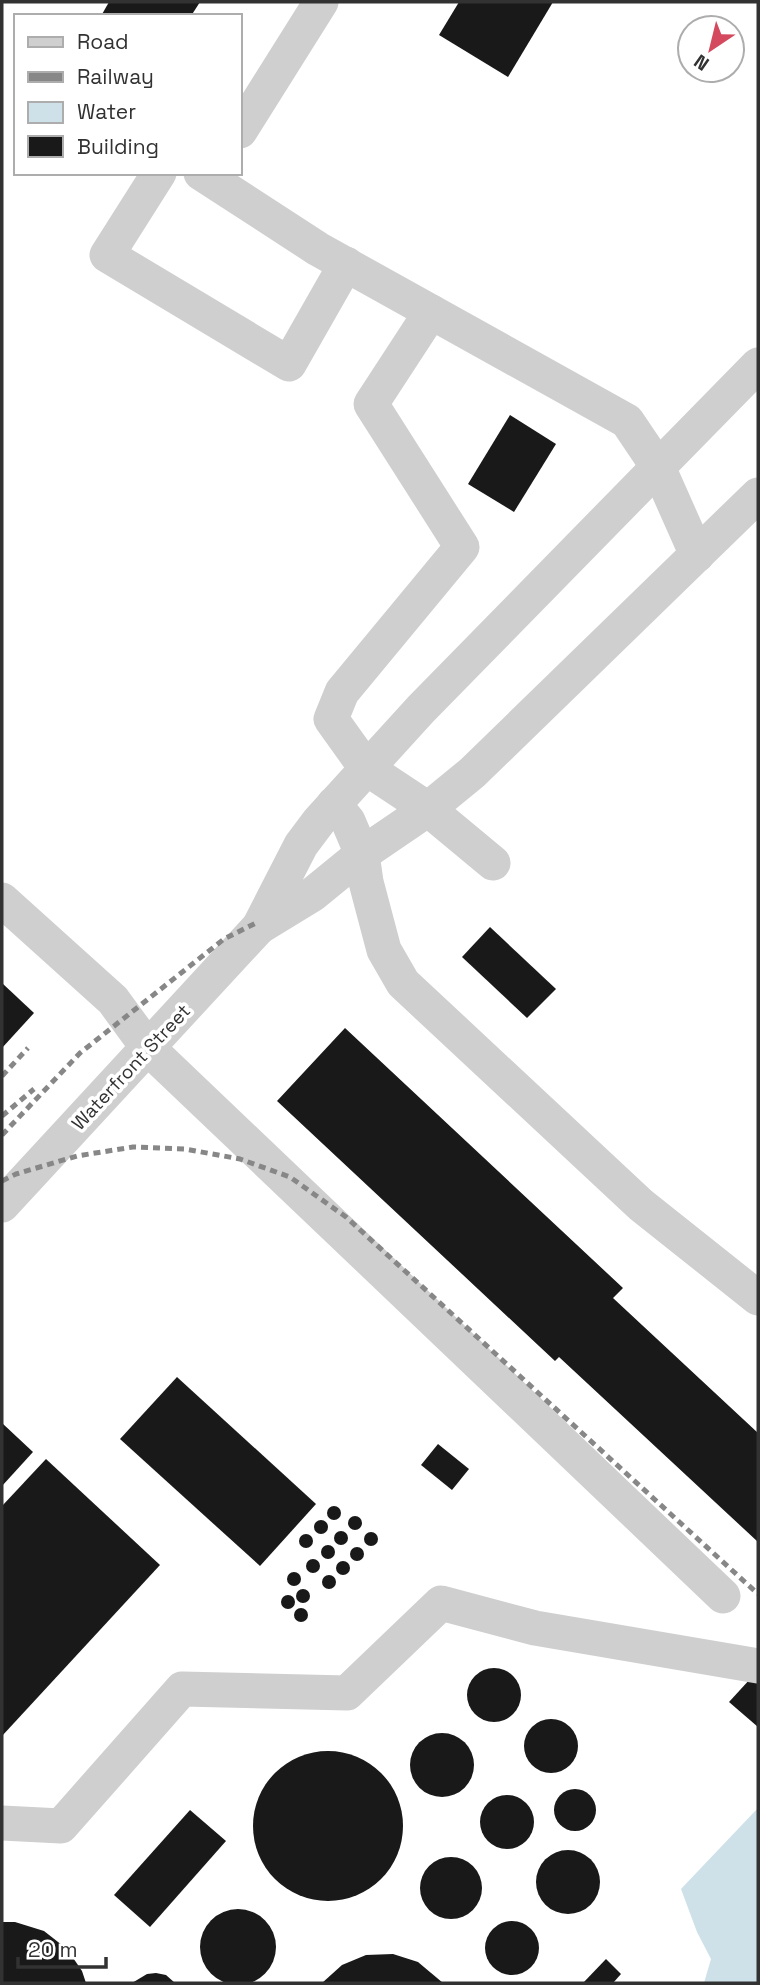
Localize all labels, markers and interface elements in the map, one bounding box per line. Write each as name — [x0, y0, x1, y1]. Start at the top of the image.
legend — [14, 14, 242, 175]
north arrow — [676, 14, 746, 84]
text: Road — [77, 28, 129, 55]
text: N — [689, 49, 714, 76]
text: Railway — [77, 63, 154, 90]
text: Water — [77, 98, 136, 125]
text: Building — [77, 133, 159, 160]
street label: Waterfront Street — [66, 999, 196, 1135]
scale bar — [18, 1926, 105, 1970]
text: 20 m — [28, 1936, 78, 1963]

